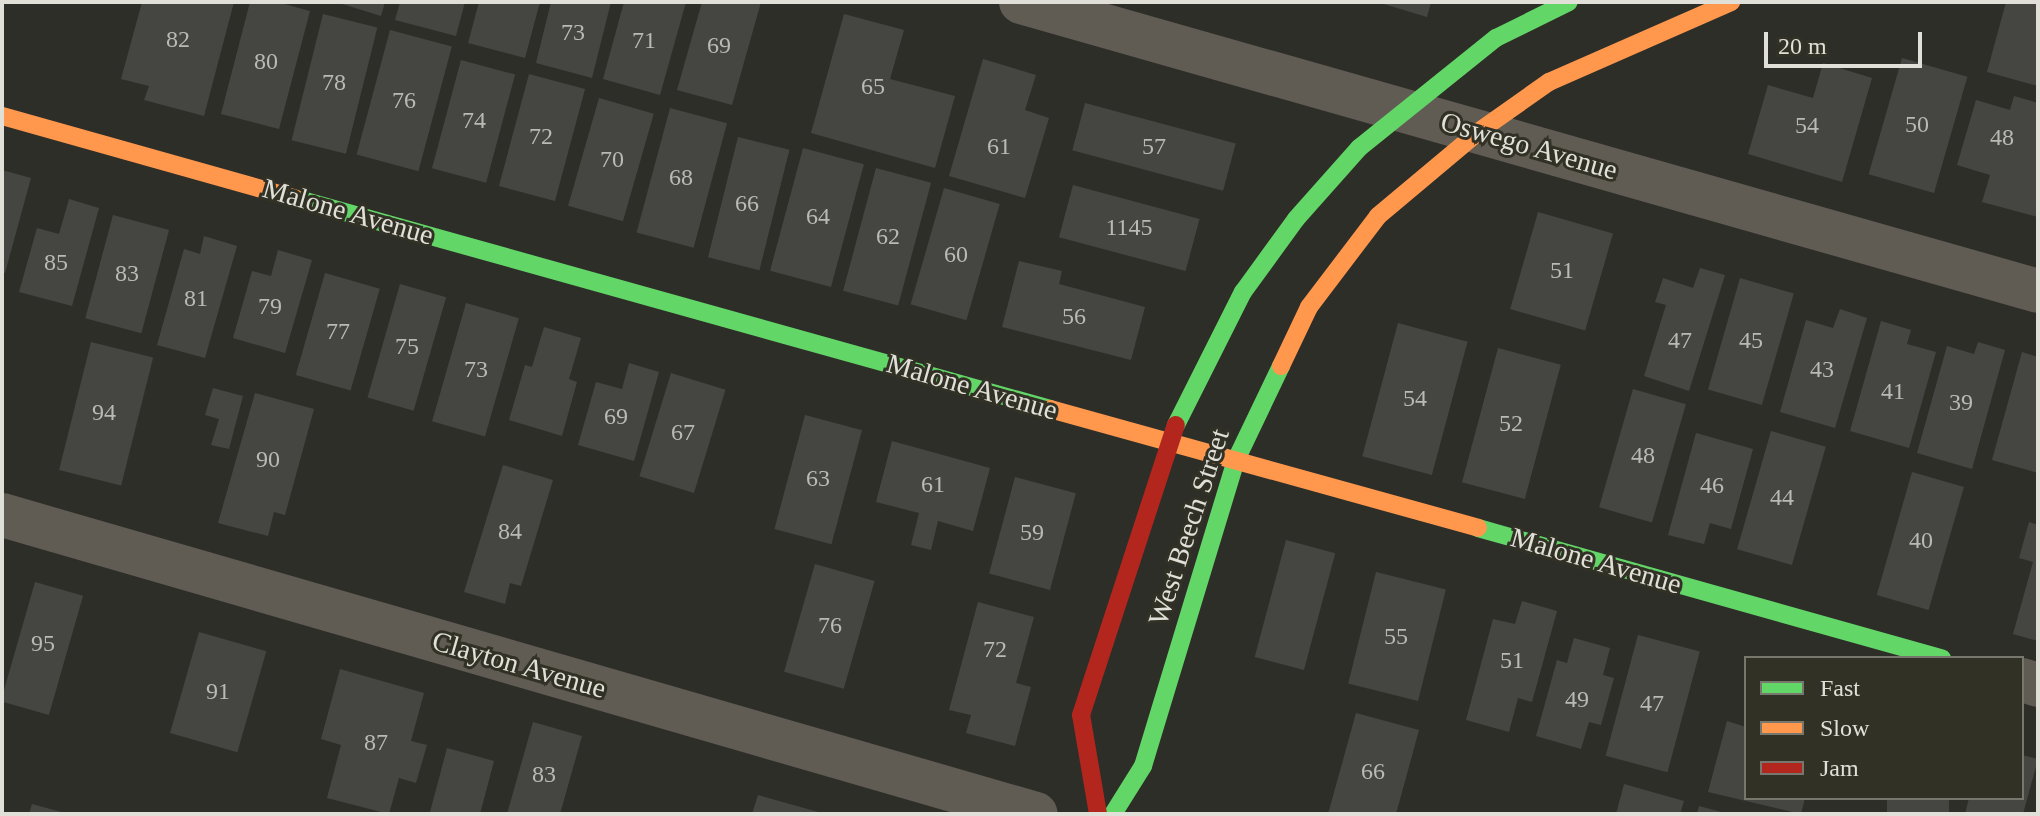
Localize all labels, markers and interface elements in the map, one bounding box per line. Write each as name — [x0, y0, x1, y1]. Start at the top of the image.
scale bar — [1768, 16, 1926, 66]
house number: 73 — [561, 19, 585, 47]
house number: 82 — [166, 26, 190, 54]
house number: 71 — [632, 27, 656, 55]
house number: 69 — [707, 32, 731, 60]
text: 20 m — [1778, 33, 1827, 59]
house number: 80 — [254, 48, 278, 76]
house number: 78 — [322, 69, 346, 97]
house number: 65 — [861, 73, 885, 101]
house number: 76 — [392, 87, 416, 115]
street label: Oswego Avenue — [1436, 105, 1622, 187]
house number: 74 — [462, 107, 486, 135]
house number: 50 — [1905, 111, 1929, 139]
house number: 54 — [1795, 112, 1819, 140]
house number: 72 — [529, 123, 553, 151]
house number: 48 — [1990, 124, 2014, 152]
house number: 61 — [987, 133, 1011, 161]
house number: 57 — [1142, 133, 1166, 161]
house number: 70 — [600, 146, 624, 174]
house number: 68 — [669, 164, 693, 192]
street label: Malone Avenue — [258, 171, 438, 253]
house number: 66 — [735, 190, 759, 218]
house number: 64 — [806, 203, 830, 231]
house number: 1145 — [1105, 214, 1153, 242]
house number: 62 — [876, 223, 900, 251]
house number: 60 — [944, 241, 968, 269]
house number: 85 — [44, 249, 68, 277]
house number: 51 — [1550, 257, 1574, 285]
house number: 83 — [115, 260, 139, 288]
house number: 81 — [184, 285, 208, 313]
house number: 79 — [258, 293, 282, 321]
house number: 56 — [1062, 303, 1086, 331]
house number: 77 — [326, 318, 350, 346]
house number: 47 — [1668, 327, 1692, 355]
house number: 45 — [1739, 327, 1763, 355]
house number: 75 — [395, 333, 419, 361]
street label: Malone Avenue — [882, 346, 1062, 428]
house number: 73 — [464, 356, 488, 384]
house number: 43 — [1810, 356, 1834, 384]
house number: 41 — [1881, 378, 1905, 406]
house number: 54 — [1403, 385, 1427, 413]
house number: 39 — [1949, 389, 1973, 417]
house number: 94 — [92, 399, 116, 427]
house number: 69 — [604, 403, 628, 431]
house number: 52 — [1499, 410, 1523, 438]
house number: 67 — [671, 419, 695, 447]
street label: West Beech Street — [1141, 425, 1237, 629]
house number: 48 — [1631, 442, 1655, 470]
house number: 90 — [256, 446, 280, 474]
house number: 63 — [806, 465, 830, 493]
house number: 61 — [921, 471, 945, 499]
house number: 46 — [1700, 472, 1724, 500]
house number: 44 — [1770, 484, 1794, 512]
house number: 84 — [498, 518, 522, 546]
house number: 59 — [1020, 519, 1044, 547]
street label: Malone Avenue — [1506, 520, 1686, 602]
house number: 40 — [1909, 527, 1933, 555]
house number: 76 — [818, 612, 842, 640]
house number: 55 — [1384, 623, 1408, 651]
street label: Clayton Avenue — [428, 624, 610, 706]
house number: 95 — [31, 630, 55, 658]
house number: 72 — [983, 636, 1007, 664]
house number: 51 — [1500, 647, 1524, 675]
legend — [1744, 656, 2024, 800]
text: Fast — [1820, 675, 1860, 701]
house number: 91 — [206, 678, 230, 706]
house number: 49 — [1565, 686, 1589, 714]
house number: 47 — [1640, 690, 1664, 718]
text: Slow — [1820, 715, 1869, 741]
house number: 87 — [364, 729, 388, 757]
text: Jam — [1820, 755, 1859, 781]
house number: 66 — [1361, 758, 1385, 786]
house number: 83 — [532, 761, 556, 789]

